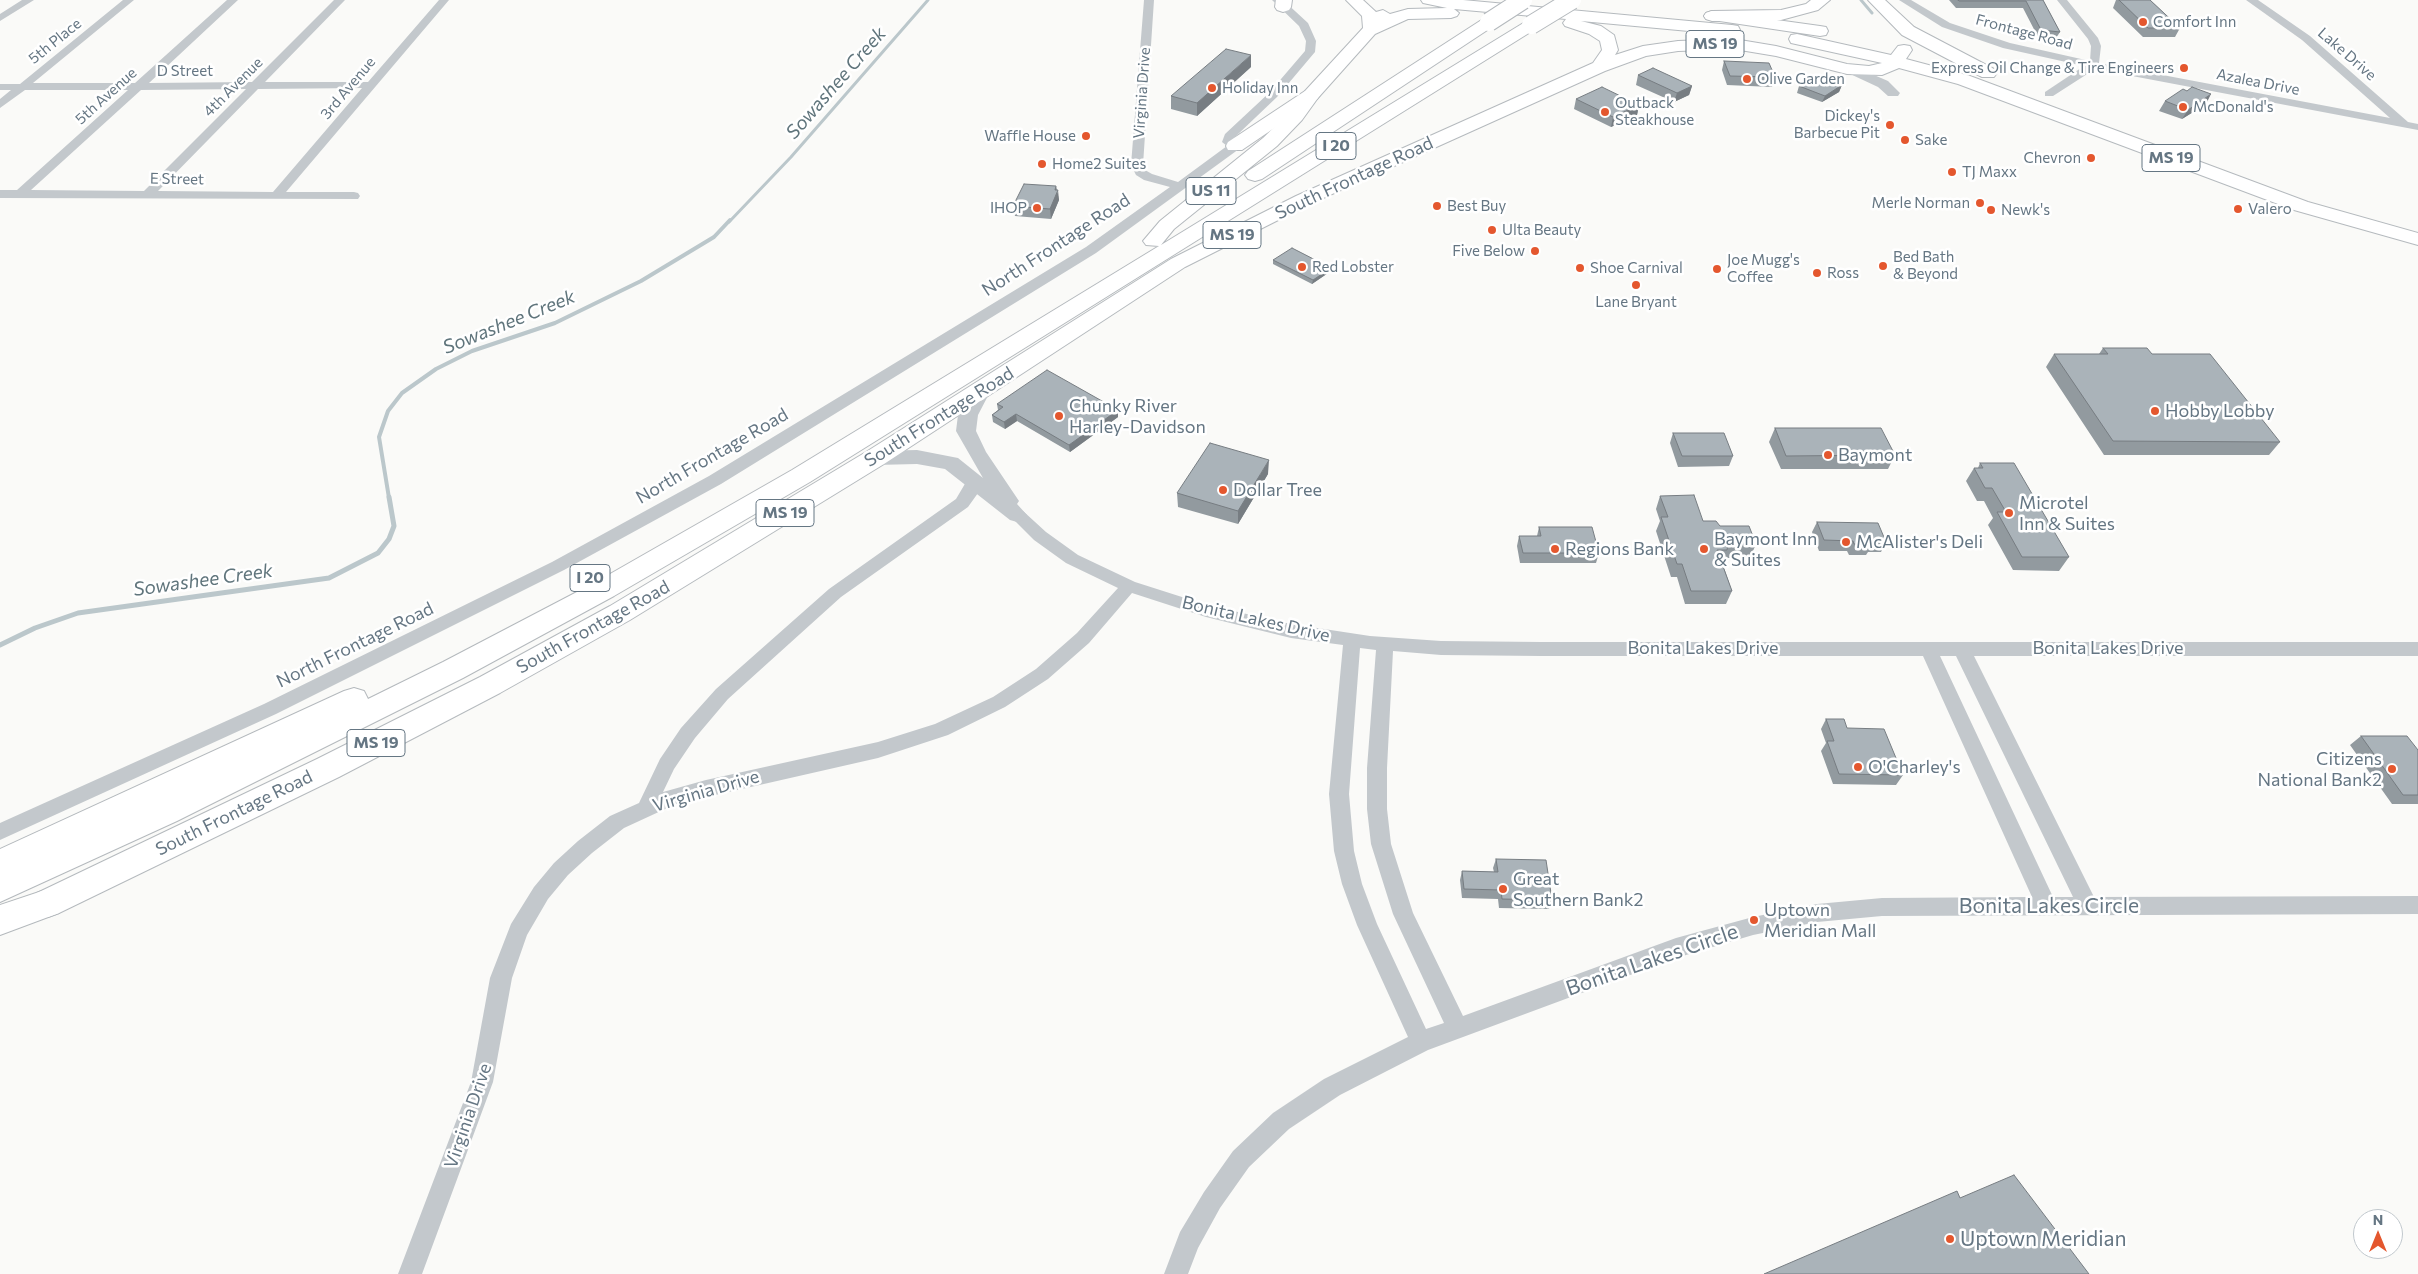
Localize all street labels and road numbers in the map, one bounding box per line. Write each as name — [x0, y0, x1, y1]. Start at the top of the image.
street label: Frontage Road — [1974, 10, 2074, 54]
street label: 5th Place — [25, 14, 85, 68]
street label: Lake Drive — [2314, 24, 2380, 84]
road number: MS 19 — [1686, 31, 1744, 58]
street label: Virginia Drive — [1130, 47, 1154, 139]
street label: 3rd Avenue — [317, 53, 379, 123]
street label: 4th Avenue — [200, 54, 266, 120]
street label: D Street — [157, 62, 213, 80]
street label: 5th Avenue — [72, 64, 140, 128]
street label: Azalea Drive — [2215, 65, 2301, 99]
street label: South Frontage Road — [1272, 132, 1436, 224]
road number: I 20 — [1316, 132, 1356, 160]
road number: MS 19 — [2142, 144, 2200, 172]
street label: E Street — [150, 170, 204, 188]
road number: US 11 — [1186, 178, 1236, 205]
street label: North Frontage Road — [978, 189, 1134, 301]
road number: MS 19 — [1203, 222, 1261, 248]
street label: South Frontage Road — [860, 362, 1018, 472]
street label: North Frontage Road — [632, 404, 792, 508]
road number: MS 19 — [756, 499, 814, 526]
road number: I 20 — [570, 564, 610, 592]
street label: South Frontage Road — [513, 576, 673, 678]
street label: Bonita Lakes Drive — [1180, 591, 1332, 647]
street label: North Frontage Road — [273, 598, 437, 692]
street label: Bonita Lakes Drive — [1627, 637, 1779, 659]
street label: Bonita Lakes Drive — [2032, 637, 2184, 659]
road number: MS 19 — [347, 730, 405, 756]
street label: Virginia Drive — [650, 765, 762, 817]
street label: South Frontage Road — [152, 766, 316, 860]
street label: Bonita Lakes Circle — [1959, 893, 2139, 919]
street label: Bonita Lakes Circle — [1563, 919, 1741, 1001]
street label: Virginia Drive — [440, 1061, 496, 1171]

